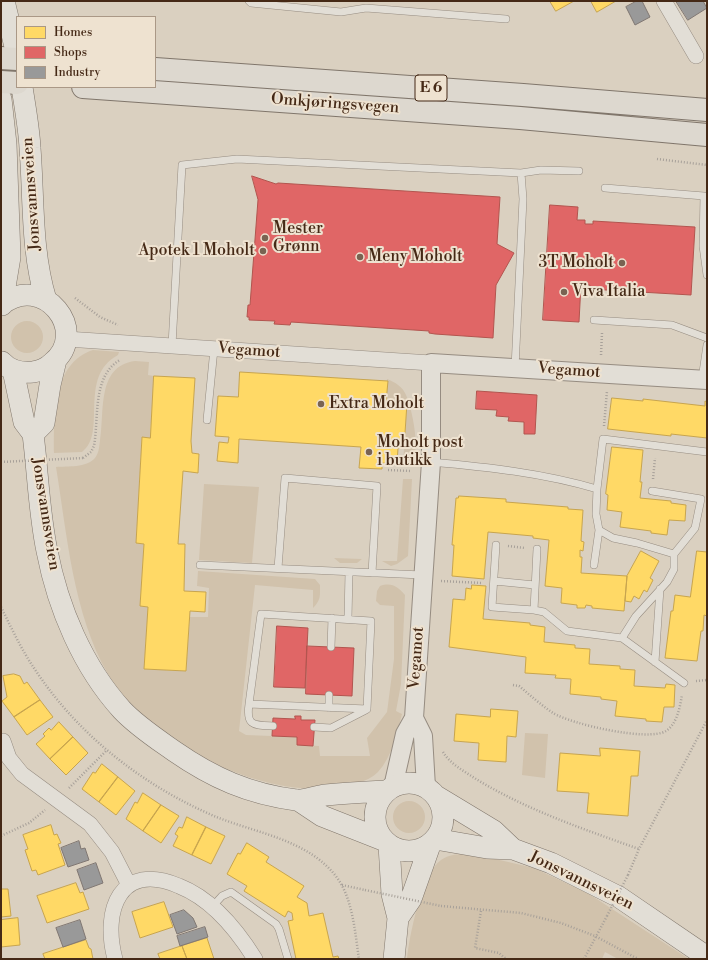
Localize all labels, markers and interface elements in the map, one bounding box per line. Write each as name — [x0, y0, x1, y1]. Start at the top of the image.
legend — [16, 16, 156, 88]
text: Homes — [54, 25, 92, 40]
text: Shops — [54, 45, 87, 60]
text: Industry — [54, 65, 100, 80]
road number: E 6 — [415, 75, 447, 101]
street label: Omkjøringsvegen — [270, 90, 400, 118]
street label: Jonsvannsveien — [18, 137, 46, 251]
place label: Mester Grønn — [273, 219, 323, 257]
marker: Mester Grønn — [260, 233, 270, 243]
place label: Apotek 1 Moholt — [138, 241, 255, 261]
marker: Apotek 1 Moholt — [258, 246, 268, 256]
place label: Meny Moholt — [368, 247, 463, 267]
marker: Meny Moholt — [355, 252, 365, 262]
place label: 3T Moholt — [539, 253, 614, 273]
marker: 3T Moholt — [617, 258, 627, 268]
place label: Viva Italia — [572, 282, 645, 302]
marker: Viva Italia — [559, 287, 569, 297]
street label: Vegamot — [217, 339, 281, 363]
street label: Vegamot — [537, 359, 601, 383]
place label: Extra Moholt — [329, 394, 424, 414]
marker: Extra Moholt — [316, 399, 326, 409]
place label: Moholt post i butikk — [377, 433, 463, 471]
marker: Moholt post i butikk — [364, 447, 374, 457]
street label: Jonsvannsveien — [27, 456, 63, 572]
street label: Vegamot — [405, 626, 429, 690]
street label: Jonsvannsveien — [526, 847, 636, 915]

